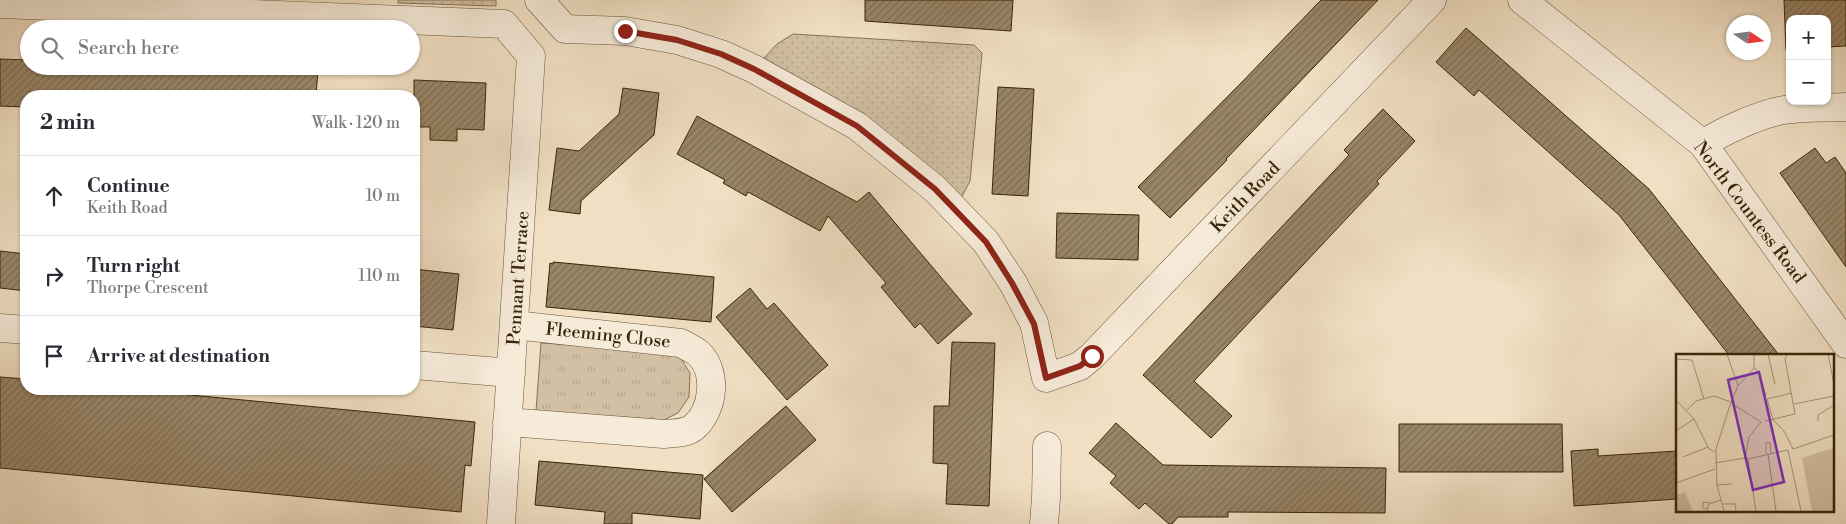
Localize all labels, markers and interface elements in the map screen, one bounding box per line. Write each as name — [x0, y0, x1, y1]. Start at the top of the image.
north arrow — [1726, 15, 1771, 60]
map controls — [1786, 15, 1831, 105]
button: + — [1786, 15, 1831, 60]
search box — [20, 20, 420, 75]
route end — [614, 20, 637, 43]
icon: search — [38, 34, 66, 62]
text: Search here — [78, 36, 179, 60]
button: − — [1786, 60, 1831, 105]
text: 2 min — [40, 110, 95, 136]
text: Walk · 120 m — [312, 113, 400, 133]
street label: North Countess Road — [1688, 136, 1811, 289]
street label: Keith Road — [1206, 156, 1286, 238]
text: Continue — [87, 174, 170, 198]
icon: ahead — [40, 182, 68, 210]
text: 10 m — [366, 186, 400, 206]
text: Keith Road — [87, 198, 168, 218]
street label: Pennant Terrace — [502, 210, 535, 346]
text: Turn right — [87, 254, 180, 278]
icon: right — [40, 262, 68, 290]
text: 110 m — [358, 266, 400, 286]
text: Thorpe Crescent — [87, 278, 209, 298]
street label: Fleeming Close — [544, 317, 672, 353]
icon: arrive — [40, 342, 68, 370]
text: Arrive at destination — [87, 344, 270, 368]
route start — [1081, 345, 1104, 368]
inset map — [1676, 354, 1834, 512]

